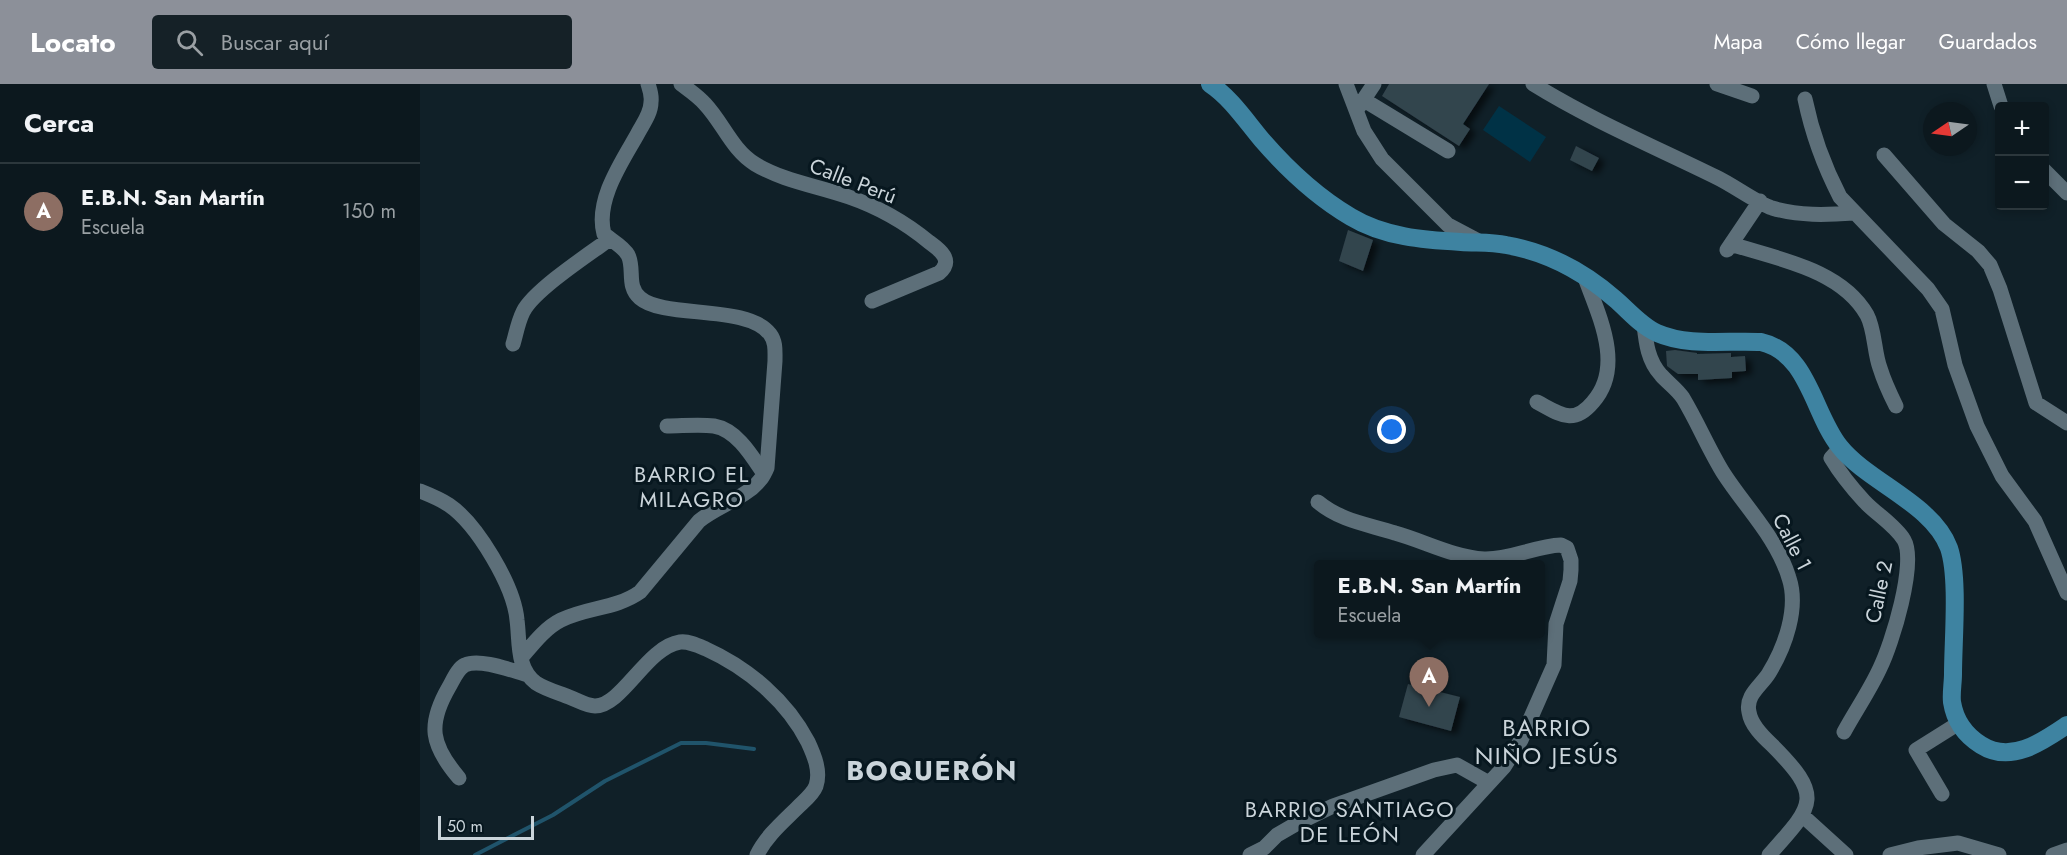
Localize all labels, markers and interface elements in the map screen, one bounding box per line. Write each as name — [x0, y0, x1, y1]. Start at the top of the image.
search box — [152, 15, 572, 69]
text: Locato — [30, 22, 116, 63]
icon: search — [173, 26, 206, 59]
text: Buscar aquí — [221, 26, 329, 58]
text: Mapa — [1713, 27, 1763, 57]
text: Cómo llegar — [1796, 27, 1905, 57]
text: Guardados — [1938, 27, 2037, 57]
north arrow — [1923, 102, 1977, 156]
map controls — [1995, 102, 2049, 210]
button: + — [1995, 102, 2049, 156]
text: Cerca — [24, 104, 94, 142]
street label: Calle Perú — [805, 151, 901, 211]
button: − — [1995, 156, 2049, 210]
text: E.B.N. San Martín — [81, 181, 265, 213]
text: A — [36, 197, 51, 226]
text: 150 m — [342, 197, 396, 226]
text: Escuela — [81, 213, 145, 242]
your location — [1377, 415, 1406, 444]
district label: BARRIO EL MILAGRO — [634, 458, 750, 515]
street label: Calle 1 — [1765, 508, 1819, 576]
street label: Calle 2 — [1858, 558, 1900, 626]
popup — [1314, 560, 1545, 638]
text: E.B.N. San Martín — [1338, 569, 1521, 601]
text: Escuela — [1338, 601, 1401, 630]
pin: A — [1410, 658, 1448, 707]
district label: BARRIO NIÑO JESÚS — [1475, 710, 1619, 773]
district label: BOQUERÓN — [846, 751, 1018, 790]
district label: BARRIO SANTIAGO DE LEÓN — [1245, 793, 1455, 850]
scale bar — [438, 813, 534, 840]
text: 50 m — [447, 815, 483, 838]

